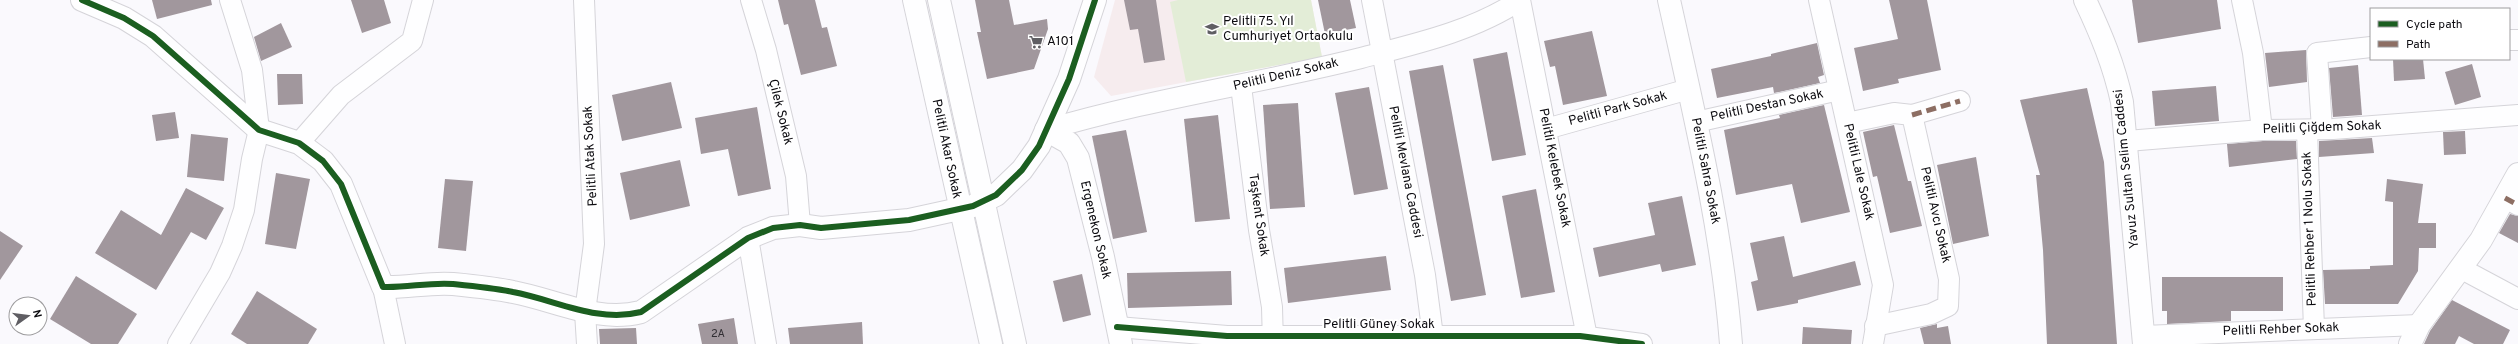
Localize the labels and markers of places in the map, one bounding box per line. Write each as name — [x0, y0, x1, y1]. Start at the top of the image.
place label: Pelitli 75. Yıl Cumhuriyet Ortaokulu — [1223, 14, 1353, 45]
school or university icon: Pelitli 75. Yıl Cumhuriyet Ortaokulu — [1204, 21, 1220, 37]
supermarket icon: A101 — [1028, 34, 1044, 50]
place label: A101 — [1047, 34, 1074, 50]

